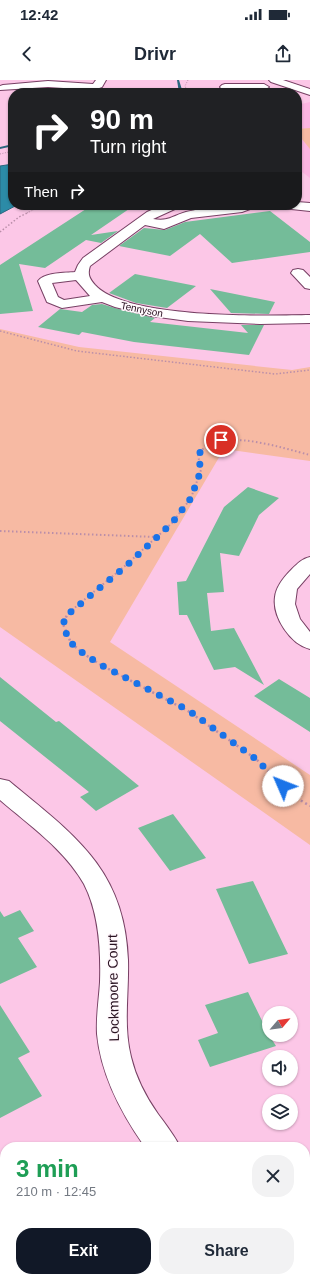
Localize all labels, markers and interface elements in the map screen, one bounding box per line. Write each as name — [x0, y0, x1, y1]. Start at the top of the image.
text: 12:42 — [20, 6, 58, 23]
icon: back — [16, 43, 38, 65]
icon: share — [272, 43, 294, 65]
text: Drivr — [134, 44, 176, 64]
icon: right — [24, 104, 76, 156]
text: 90 m — [90, 104, 154, 135]
text: Turn right — [90, 137, 166, 157]
icon: right — [66, 180, 88, 202]
text: Then — [24, 183, 58, 200]
street label: Tennyson — [120, 300, 164, 319]
pin — [204, 423, 238, 457]
icon: arrive — [210, 429, 232, 451]
position arrow — [262, 765, 304, 807]
street label: Lockmoore Court — [104, 934, 122, 1042]
north arrow — [262, 1006, 298, 1042]
map controls — [262, 1006, 298, 1130]
button: sound — [262, 1050, 298, 1086]
button: layers — [262, 1094, 298, 1130]
text: 3 min — [16, 1155, 79, 1182]
button: close — [252, 1155, 294, 1197]
text: 210 m · 12:45 — [16, 1184, 96, 1199]
button: Exit — [16, 1228, 151, 1274]
button: Share — [159, 1228, 294, 1274]

